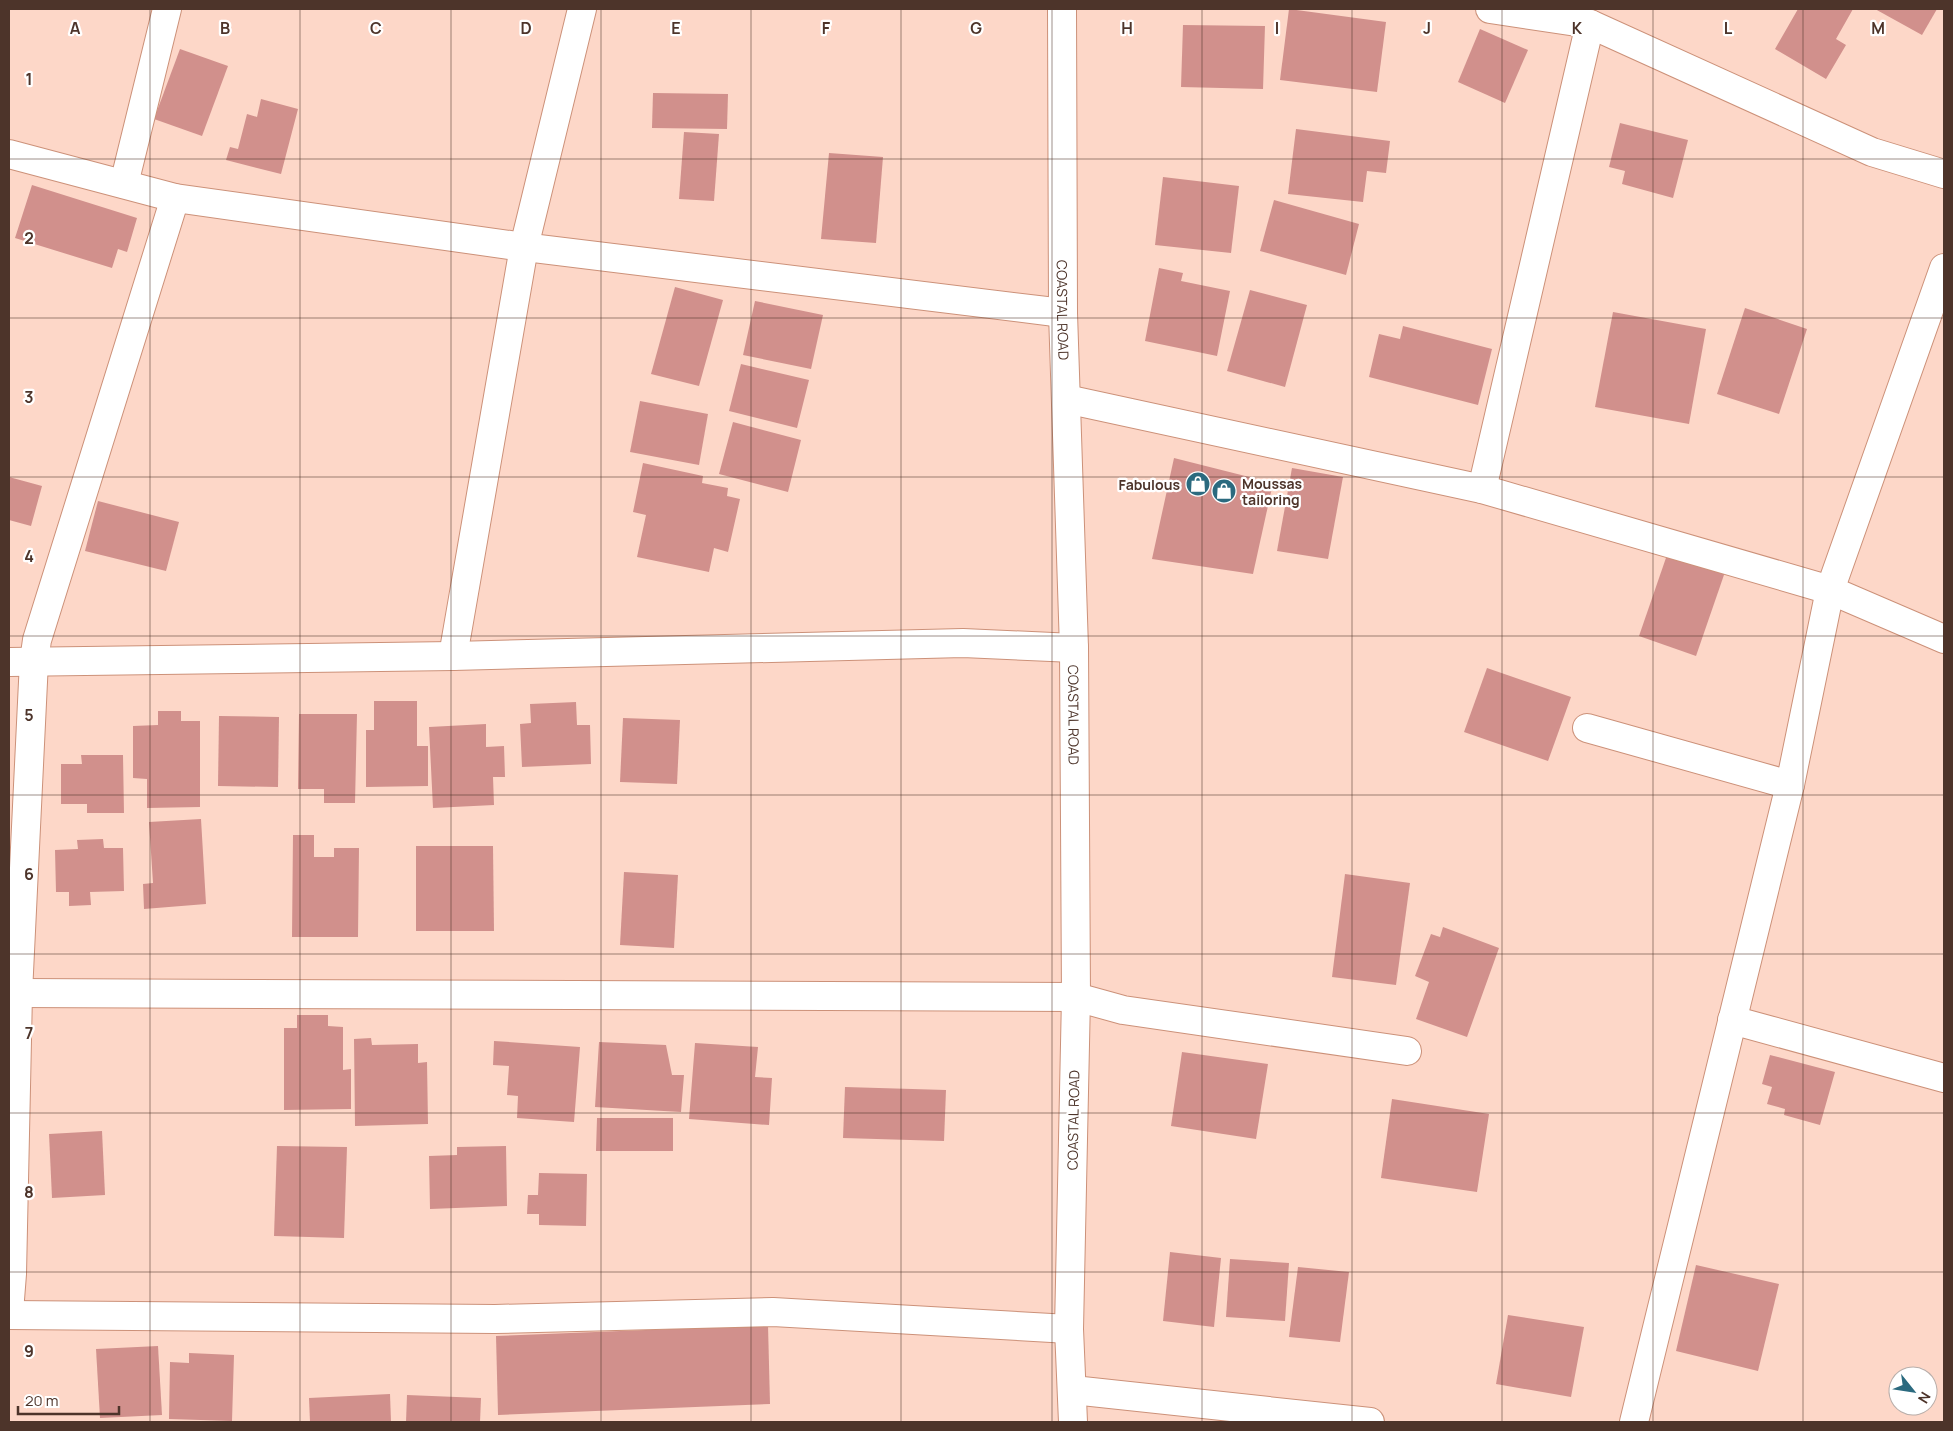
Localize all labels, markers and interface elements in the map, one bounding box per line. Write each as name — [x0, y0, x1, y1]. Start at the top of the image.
text: A — [70, 17, 81, 39]
text: B — [220, 17, 230, 39]
text: C — [370, 17, 382, 39]
text: D — [520, 17, 532, 39]
text: E — [671, 17, 681, 39]
text: F — [822, 17, 831, 39]
text: G — [970, 17, 982, 39]
text: H — [1121, 17, 1133, 39]
text: I — [1275, 17, 1279, 39]
text: J — [1423, 17, 1431, 39]
text: K — [1572, 17, 1583, 39]
text: L — [1724, 17, 1733, 39]
text: M — [1871, 17, 1885, 39]
text: 1 — [25, 68, 33, 90]
text: 2 — [24, 227, 34, 249]
street label: COASTAL ROAD — [1053, 260, 1074, 360]
text: 3 — [24, 386, 34, 408]
shop icon: Fabulous — [1185, 471, 1211, 497]
place label: Moussas tailoring — [1242, 474, 1303, 509]
place label: Fabulous — [1119, 475, 1180, 494]
shop icon: Moussas tailoring — [1211, 478, 1237, 504]
text: 4 — [24, 545, 34, 567]
street label: COASTAL ROAD — [1065, 665, 1084, 765]
text: 5 — [24, 704, 34, 726]
text: 6 — [24, 863, 34, 885]
text: 7 — [25, 1022, 33, 1044]
street label: COASTAL ROAD — [1063, 1070, 1083, 1170]
text: 8 — [24, 1181, 34, 1203]
text: 9 — [24, 1340, 34, 1362]
north arrow — [1888, 1366, 1938, 1416]
scale bar — [18, 1384, 119, 1416]
text: N — [1914, 1389, 1935, 1407]
text: 20 m — [25, 1390, 58, 1411]

